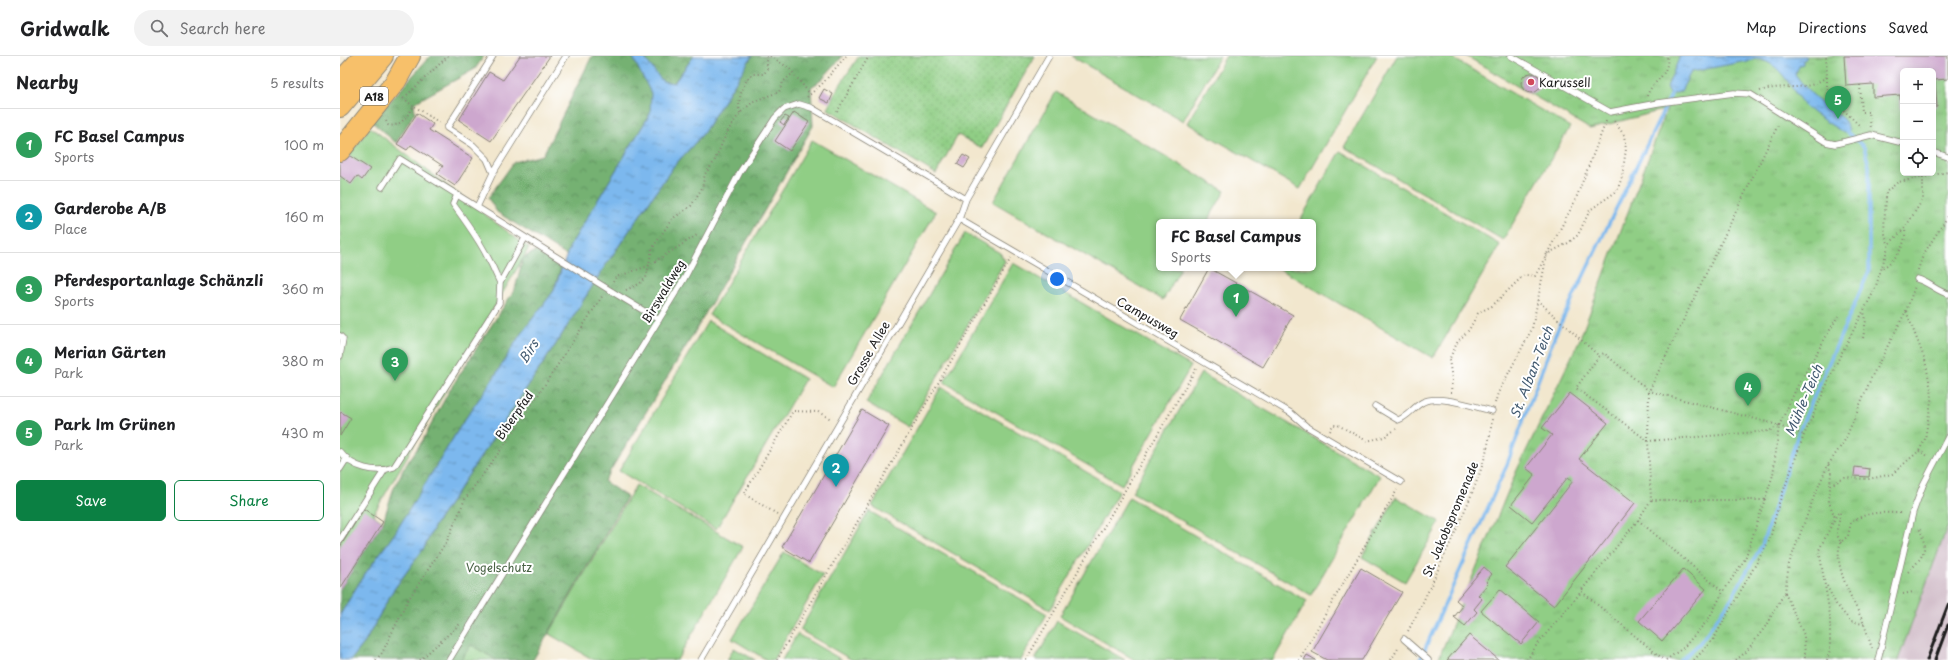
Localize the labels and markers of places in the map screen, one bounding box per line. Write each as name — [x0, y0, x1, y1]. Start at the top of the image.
place label: Karussell — [1539, 73, 1591, 91]
marker: Karussell — [1526, 77, 1536, 87]
pin: 5 — [1825, 86, 1851, 119]
pin: 1 — [1223, 284, 1249, 317]
pin: 3 — [382, 348, 408, 381]
pin: 4 — [1735, 373, 1761, 406]
pin: 2 — [823, 454, 849, 487]

